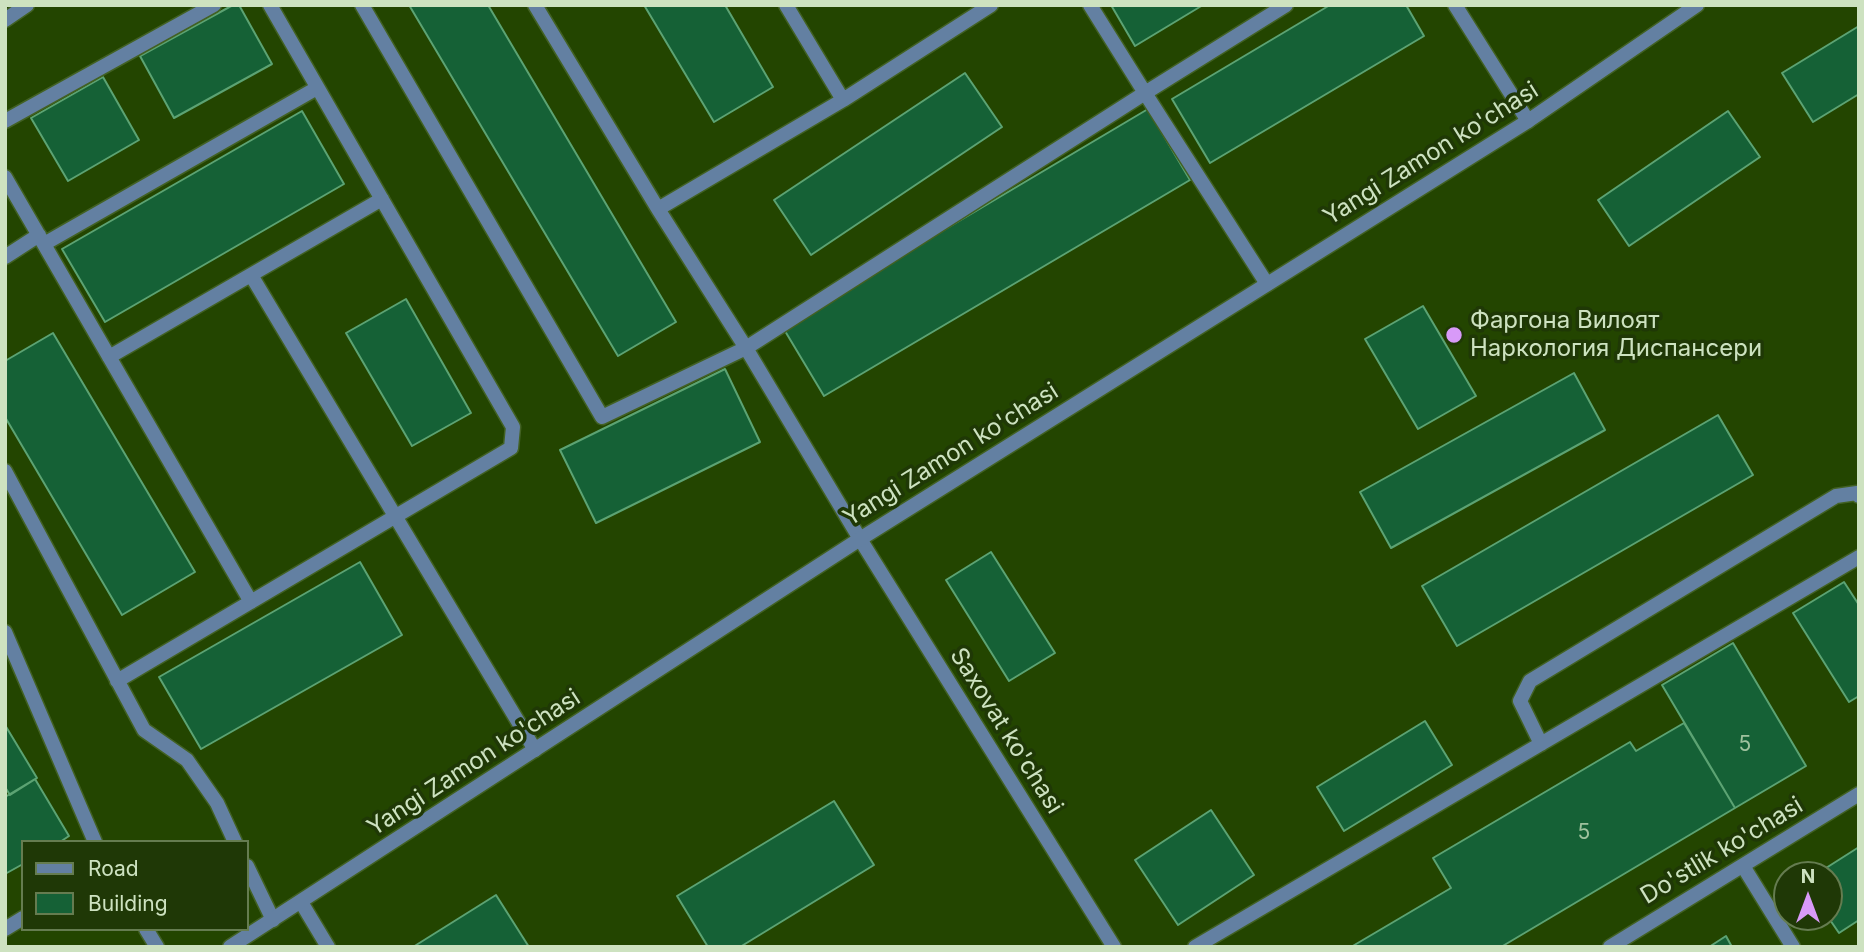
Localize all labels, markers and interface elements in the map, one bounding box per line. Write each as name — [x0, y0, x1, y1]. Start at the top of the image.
street label: Yangi Zamon ko'chasi — [1318, 76, 1544, 232]
place label: Фаргона Вилоят Наркология Диспансери — [1470, 307, 1762, 363]
marker: Фаргона Вилоят Наркология Диспансери — [1444, 325, 1464, 345]
street label: Yangi Zamon ko'chasi — [838, 377, 1064, 533]
street label: Saxovat ko'chasi — [943, 643, 1069, 819]
street label: Yangi Zamon ko'chasi — [362, 683, 586, 843]
house number: 5 — [1739, 732, 1751, 758]
street label: Do'stlik ko'chasi — [1636, 791, 1808, 911]
house number: 5 — [1578, 820, 1590, 846]
legend — [21, 840, 248, 931]
text: Road — [88, 856, 139, 881]
north arrow — [1773, 861, 1843, 931]
text: N — [1801, 865, 1815, 888]
text: Building — [88, 891, 168, 916]

